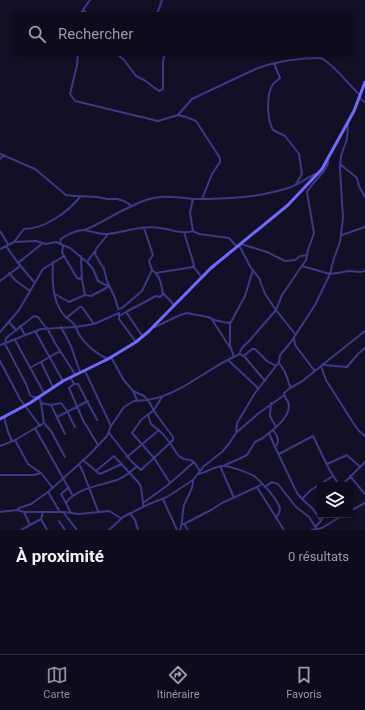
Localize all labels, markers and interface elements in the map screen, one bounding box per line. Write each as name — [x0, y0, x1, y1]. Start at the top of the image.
search box — [12, 12, 353, 56]
icon: search — [26, 23, 48, 45]
text: Rechercher — [58, 25, 133, 43]
map controls — [317, 482, 353, 518]
button: layers — [317, 482, 353, 518]
text: À proximité — [16, 546, 104, 566]
text: 0 résultats — [288, 549, 349, 564]
tab: Carte — [43, 664, 70, 701]
tab: Itinéraire — [157, 664, 199, 701]
tab: Favoris — [286, 664, 322, 701]

